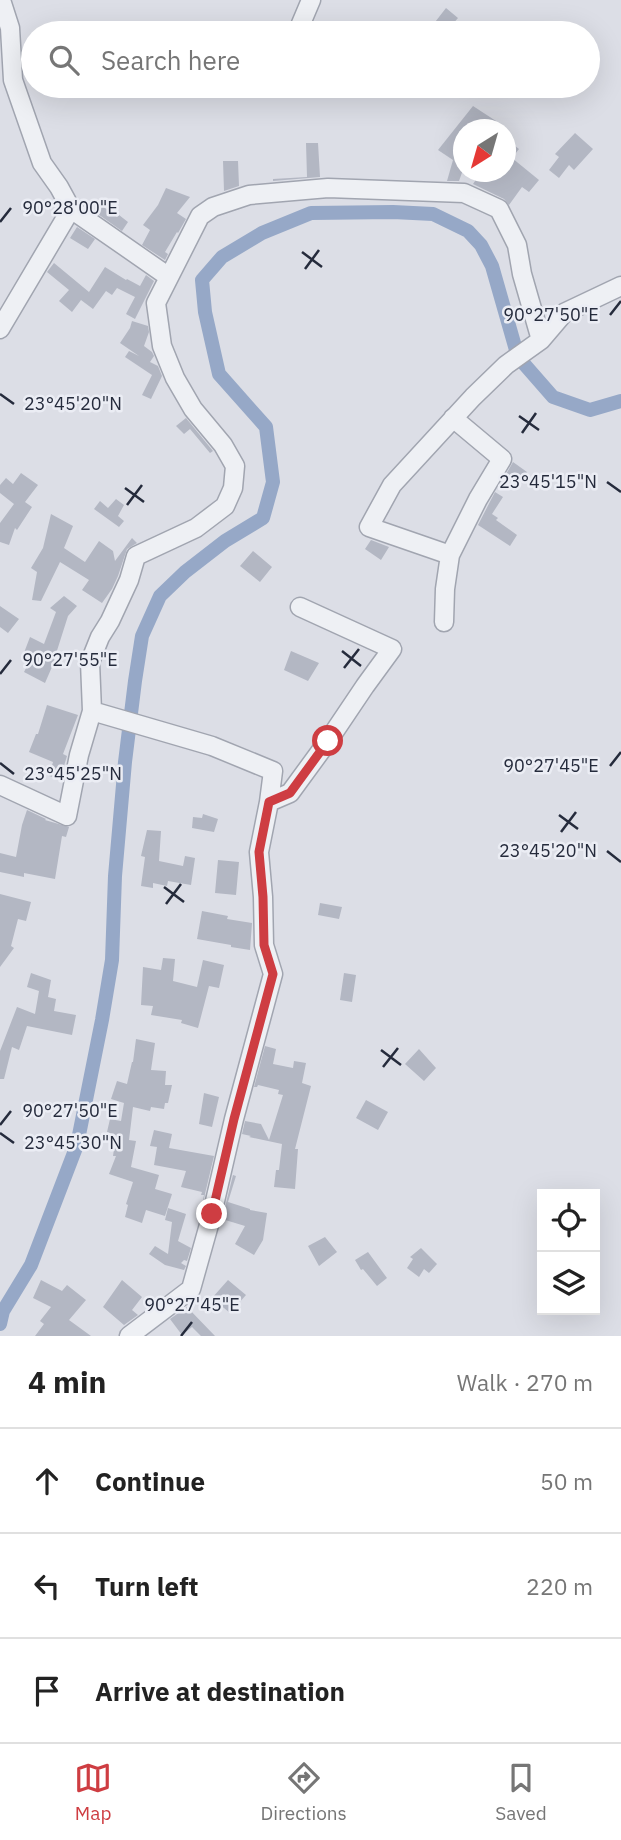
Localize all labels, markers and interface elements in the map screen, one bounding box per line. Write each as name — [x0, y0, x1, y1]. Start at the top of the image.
search box — [21, 21, 600, 98]
icon: search — [45, 41, 83, 79]
text: Search here — [101, 43, 240, 77]
north arrow — [453, 119, 516, 182]
text: 90°28'00"E — [22, 196, 118, 219]
text: 90°27'50"E — [503, 303, 599, 326]
text: 23°45'20"N — [24, 392, 122, 415]
text: 23°45'15"N — [499, 470, 597, 493]
text: 90°27'55"E — [22, 648, 118, 671]
route start — [312, 725, 343, 756]
text: 90°27'45"E — [503, 754, 599, 777]
text: 23°45'25"N — [24, 762, 122, 785]
text: 23°45'20"N — [499, 839, 597, 862]
text: 90°27'50"E — [22, 1099, 118, 1122]
text: 23°45'30"N — [24, 1131, 122, 1154]
map controls — [537, 1189, 600, 1315]
button: locate — [537, 1189, 600, 1252]
route end — [196, 1198, 227, 1229]
button: layers — [537, 1252, 600, 1315]
text: 90°27'45"E — [144, 1293, 240, 1316]
text: 4 min — [28, 1362, 106, 1401]
text: Walk · 270 m — [457, 1367, 593, 1397]
icon: ahead — [28, 1462, 66, 1500]
text: Continue — [95, 1464, 205, 1498]
text: 50 m — [540, 1466, 593, 1496]
icon: left — [28, 1567, 66, 1605]
text: Turn left — [95, 1569, 198, 1603]
text: 220 m — [526, 1571, 593, 1601]
icon: arrive — [28, 1672, 66, 1710]
text: Arrive at destination — [95, 1674, 345, 1708]
tab: Map — [74, 1759, 112, 1825]
tab: Directions — [260, 1759, 347, 1825]
tab: Saved — [495, 1759, 547, 1825]

